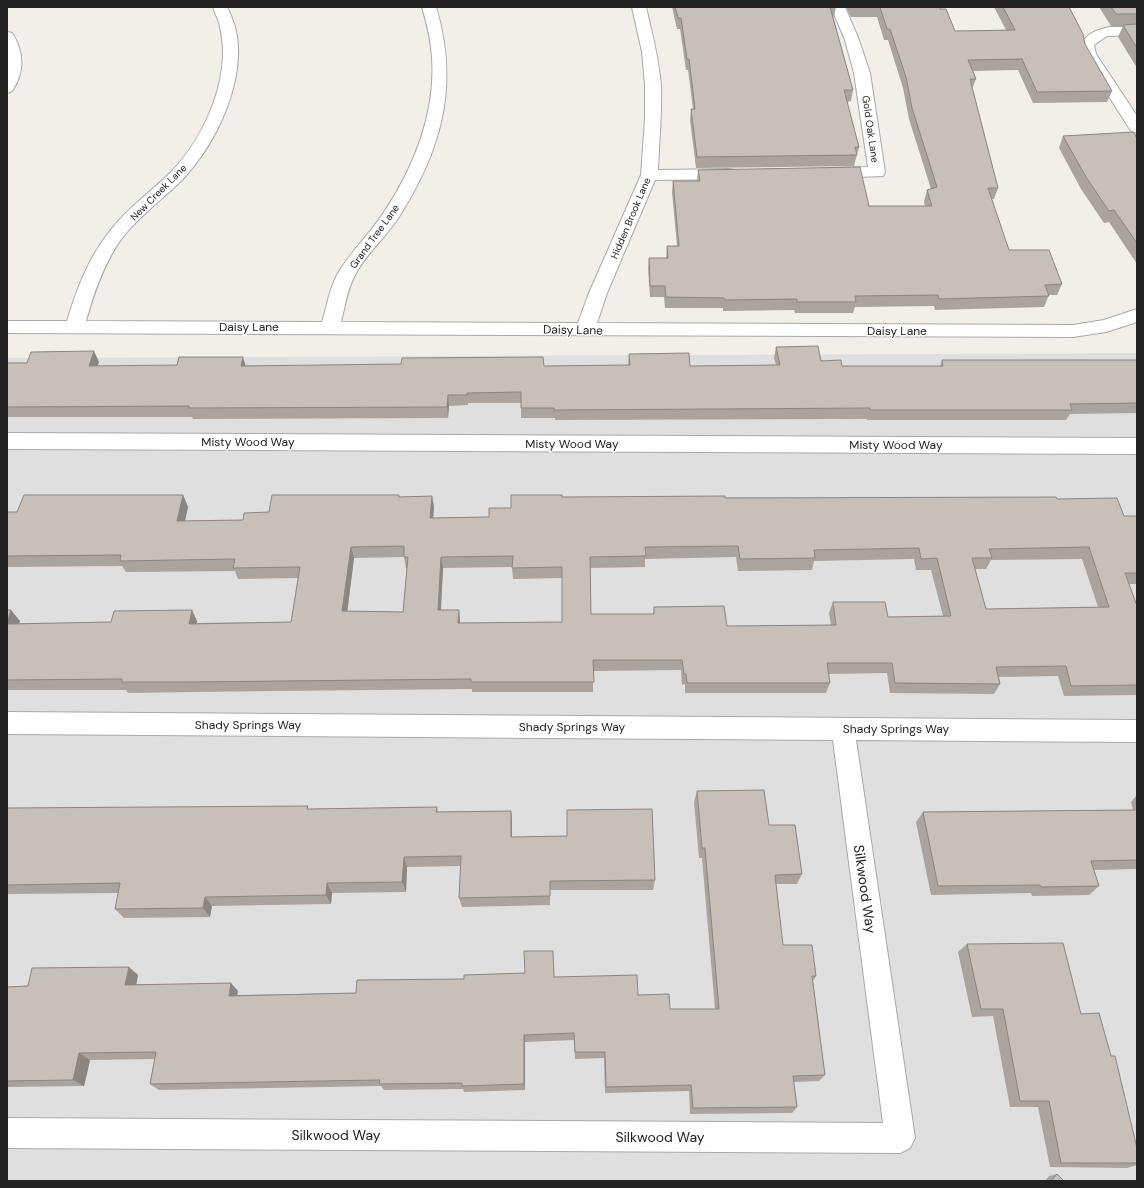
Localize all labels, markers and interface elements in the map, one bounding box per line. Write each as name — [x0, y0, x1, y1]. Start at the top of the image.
street label: Gold Oak Lane — [859, 95, 882, 164]
street label: New Creek Lane — [127, 161, 190, 223]
street label: Hidden Brook Lane — [607, 175, 654, 261]
street label: Grand Tree Lane — [347, 201, 402, 271]
street label: Daisy Lane — [219, 319, 279, 335]
street label: Daisy Lane — [543, 321, 603, 339]
street label: Daisy Lane — [867, 323, 927, 339]
street label: Misty Wood Way — [201, 434, 295, 450]
street label: Misty Wood Way — [525, 436, 619, 452]
street label: Misty Wood Way — [849, 437, 943, 453]
street label: Shady Springs Way — [195, 717, 302, 733]
street label: Shady Springs Way — [519, 719, 626, 735]
street label: Shady Springs Way — [843, 721, 950, 737]
street label: Silkwood Way — [850, 844, 880, 935]
street label: Silkwood Way — [291, 1126, 381, 1144]
street label: Silkwood Way — [615, 1128, 705, 1146]

